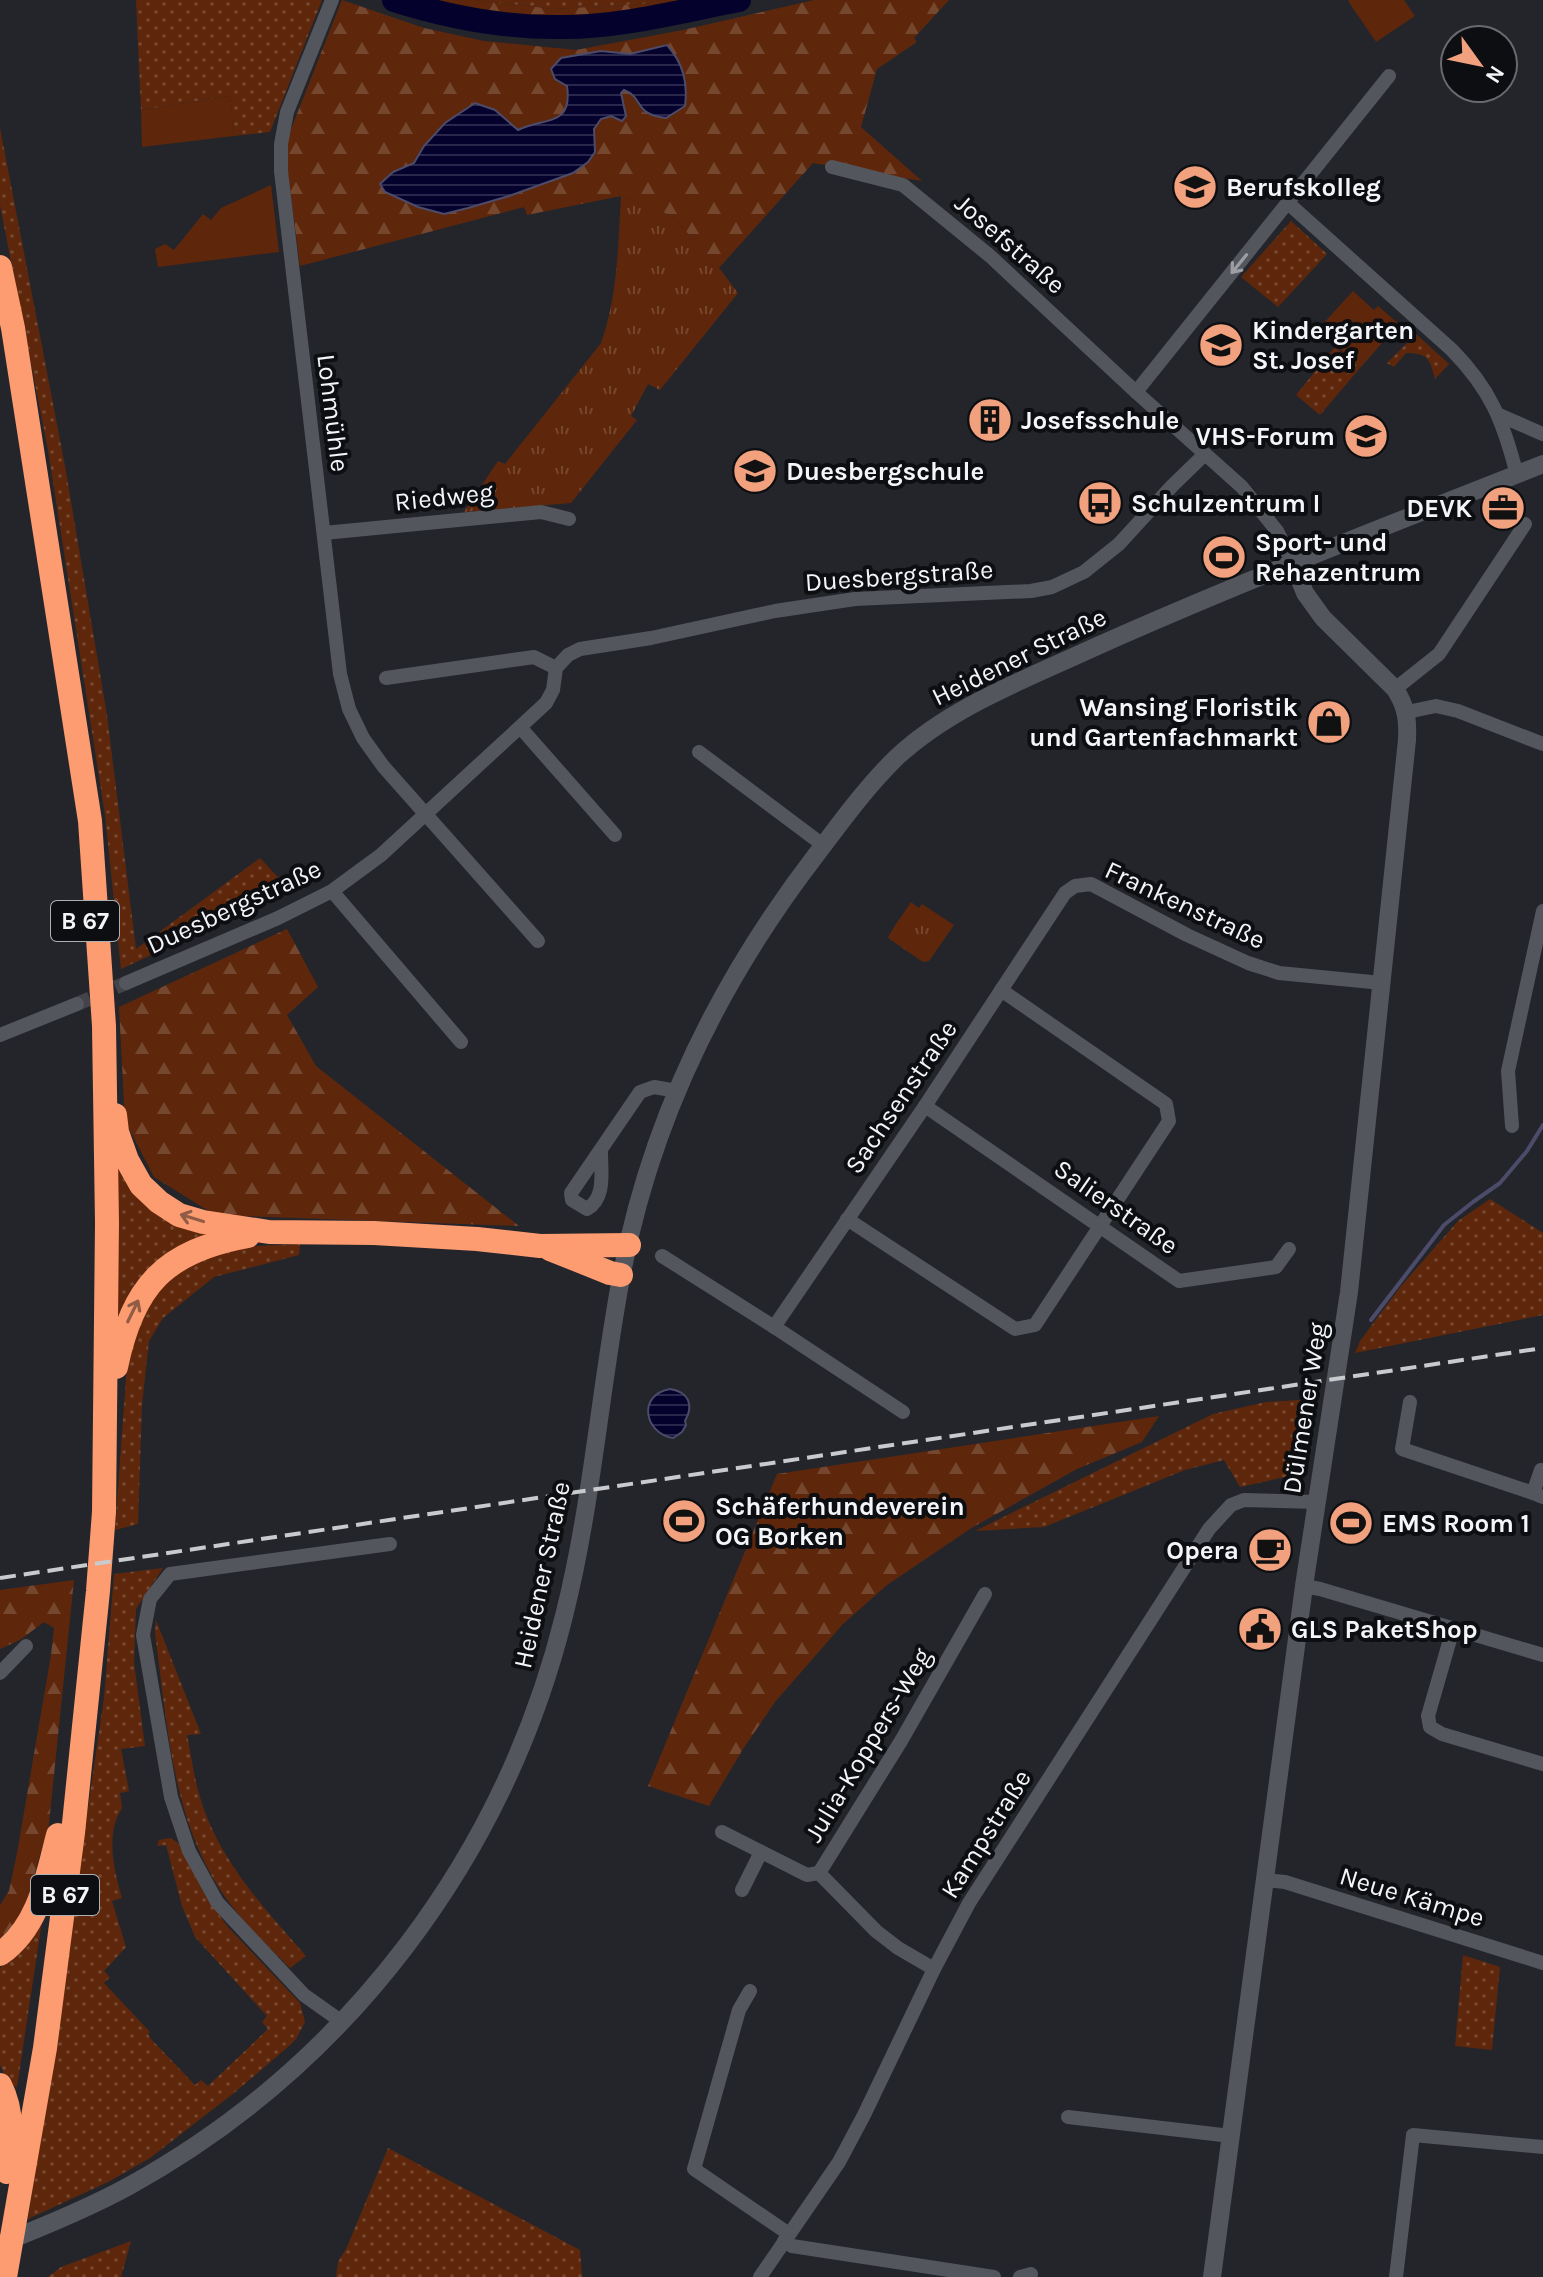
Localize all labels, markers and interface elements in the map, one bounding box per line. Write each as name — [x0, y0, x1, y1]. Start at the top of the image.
north arrow — [1439, 24, 1519, 104]
text: N — [1480, 61, 1510, 88]
school or university icon: Berufskolleg — [1171, 163, 1219, 211]
place label: Berufskolleg — [1226, 172, 1381, 203]
street label: Josefstraße — [948, 188, 1072, 300]
one-way arrow — [1230, 253, 1248, 274]
place label: Kindergarten St. Josef — [1252, 315, 1414, 376]
school or university icon: Kindergarten St. Josef — [1197, 321, 1245, 369]
street label: Lohmühle — [310, 352, 356, 474]
building icon: Josefsschule — [966, 396, 1014, 444]
place label: Josefsschule — [1021, 405, 1179, 436]
school or university icon: VHS-Forum — [1342, 412, 1390, 460]
place label: VHS-Forum — [1195, 421, 1335, 452]
school or university icon: Duesbergschule — [731, 447, 779, 495]
place label: Duesbergschule — [786, 456, 984, 487]
street label: Riedweg — [393, 476, 495, 518]
bus stop icon: Schulzentrum I — [1076, 479, 1124, 527]
office icon: DEVK — [1479, 484, 1527, 532]
place label: Schulzentrum I — [1131, 488, 1321, 519]
place label: DEVK — [1406, 493, 1472, 524]
place label: Sport- und Rehazentrum — [1255, 527, 1421, 588]
sports icon: Sport- und Rehazentrum — [1200, 533, 1248, 581]
street label: Duesbergstraße — [804, 554, 994, 598]
street label: Heidener Straße — [927, 601, 1111, 713]
place label: Wansing Floristik und Gartenfachmarkt — [1029, 692, 1298, 753]
shop icon: Wansing Floristik und Gartenfachmarkt — [1305, 698, 1353, 746]
street label: Duesbergstraße — [142, 853, 326, 961]
street label: Frankenstraße — [1100, 854, 1270, 956]
road number: B 67 — [51, 901, 119, 941]
street label: Sachsenstraße — [838, 1014, 964, 1180]
street label: Salierstraße — [1048, 1153, 1184, 1261]
one-way arrow — [180, 1210, 205, 1225]
one-way arrow — [126, 1299, 142, 1323]
street label: Dülmener Weg — [1276, 1320, 1334, 1496]
street label: Heidener Straße — [507, 1479, 577, 1671]
place label: Schäferhundeverein OG Borken — [715, 1491, 965, 1552]
sports icon: Schäferhundeverein OG Borken — [660, 1497, 708, 1545]
sports icon: EMS Room 1 — [1327, 1499, 1375, 1547]
place label: EMS Room 1 — [1382, 1508, 1530, 1539]
cafe icon: Opera — [1246, 1526, 1294, 1574]
place label: Opera — [1166, 1535, 1239, 1566]
public building icon: GLS PaketShop — [1236, 1605, 1284, 1653]
place label: GLS PaketShop — [1291, 1614, 1478, 1645]
street label: Julia-Koppers-Weg — [798, 1642, 938, 1848]
street label: Kampstraße — [934, 1764, 1038, 1904]
street label: Neue Kämpe — [1336, 1860, 1488, 1934]
road number: B 67 — [31, 1875, 99, 1915]

